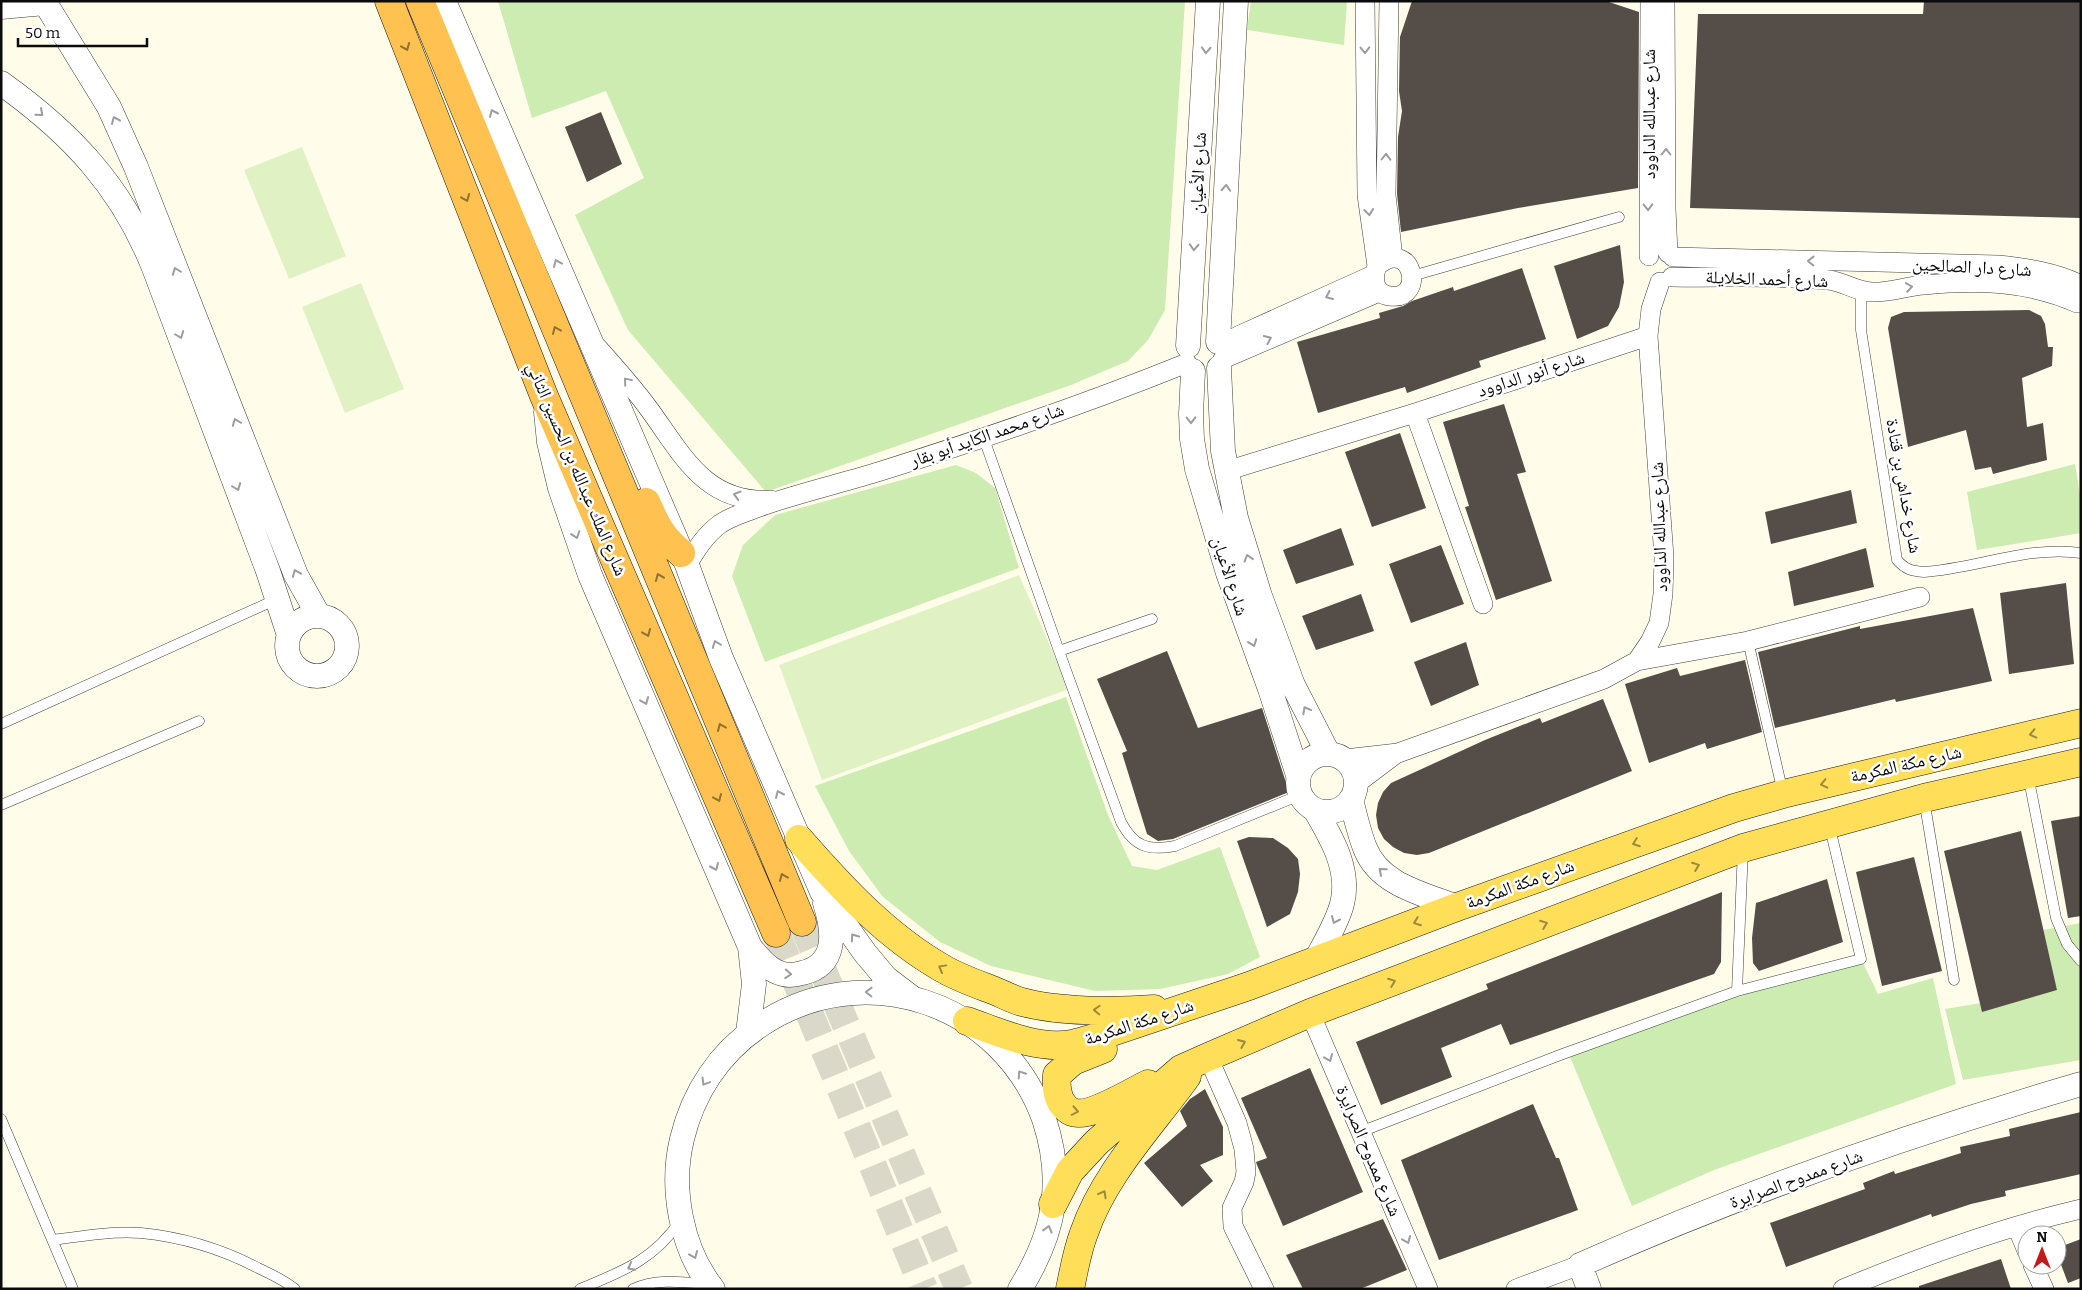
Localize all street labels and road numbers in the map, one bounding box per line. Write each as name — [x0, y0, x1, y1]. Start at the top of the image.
street label: شارع عبدالله الداوود — [1638, 49, 1660, 179]
street label: شارع الأعيان — [1185, 131, 1211, 215]
street label: شارع دار الصالحين — [1912, 253, 2032, 281]
street label: شارع أحمد الخلايلة — [1705, 266, 1829, 292]
street label: شارع أنور الداوود — [1475, 346, 1587, 402]
street label: شارع الملك عبدالله بن الحسين الثاني — [519, 359, 632, 581]
street label: شارع محمد الكايد أبو بقار — [906, 398, 1067, 472]
street label: شارع خداش بن قتادة — [1881, 417, 1927, 555]
street label: شارع عبدالله الداوود — [1646, 462, 1672, 592]
street label: شارع الأعيان — [1207, 534, 1253, 618]
street label: شارع مكة المكرمة — [1848, 741, 1964, 787]
street label: شارع مكة المكرمة — [1463, 854, 1577, 914]
street label: شارع مكة المكرمة — [1082, 994, 1196, 1050]
street label: شارع ممدوح الصرايرة — [1331, 1082, 1406, 1220]
street label: شارع ممدوح الصرايرة — [1726, 1145, 1866, 1214]

